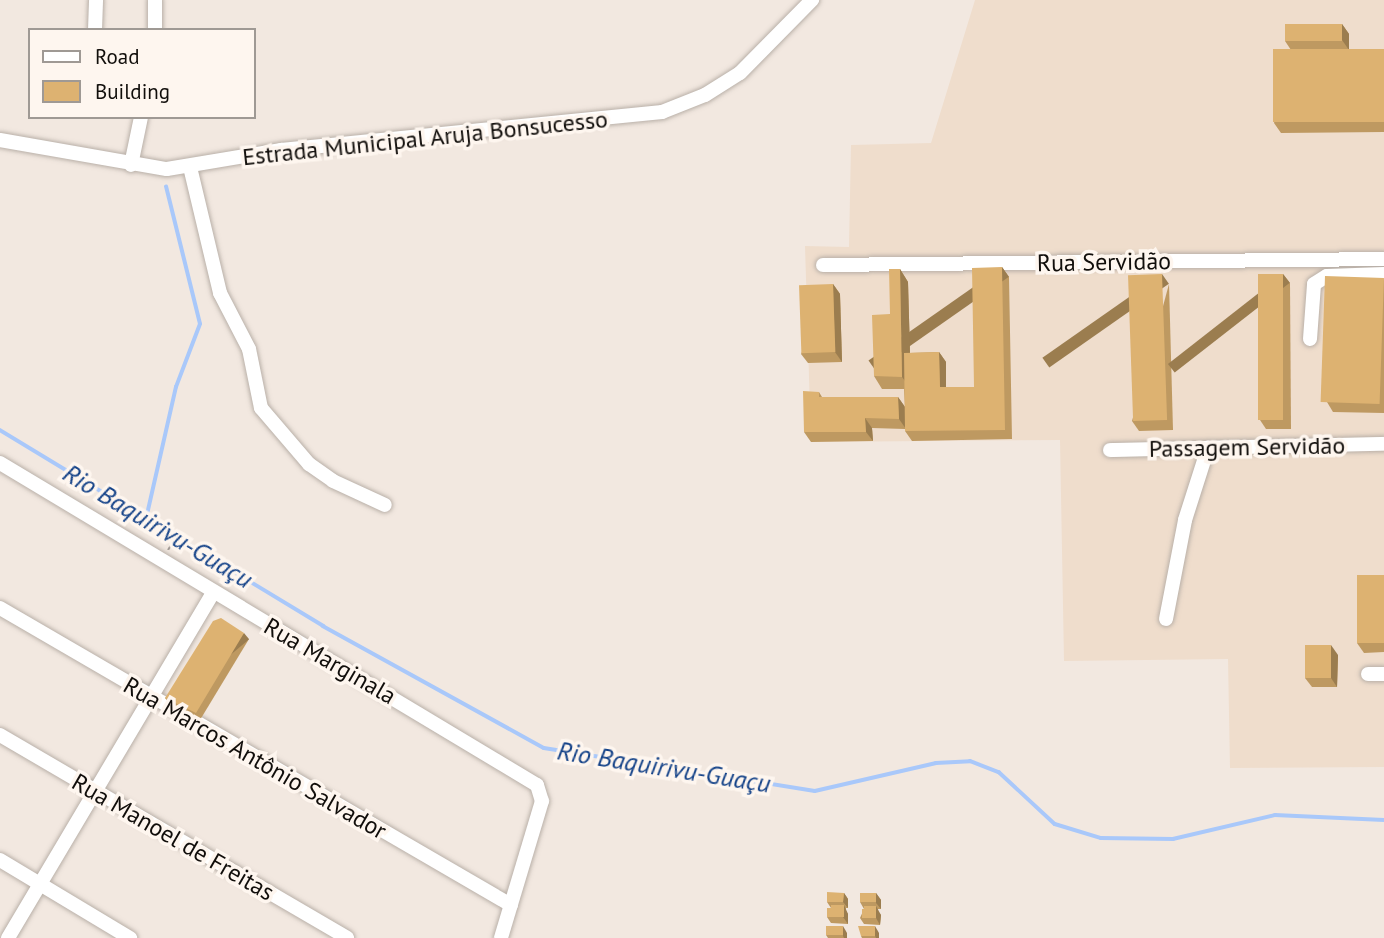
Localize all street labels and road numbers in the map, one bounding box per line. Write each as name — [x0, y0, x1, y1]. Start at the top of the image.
street label: Estrada Municipal Aruja Bonsucesso — [241, 104, 609, 172]
street label: Rua Servidão — [1037, 246, 1171, 278]
street label: Passagem Servidão — [1149, 431, 1345, 463]
street label: Rua Marginala — [259, 612, 401, 710]
street label: Rua Marcos Antônio Salvador — [118, 671, 392, 845]
street label: Rua Manoel de Freitas — [67, 767, 279, 907]

